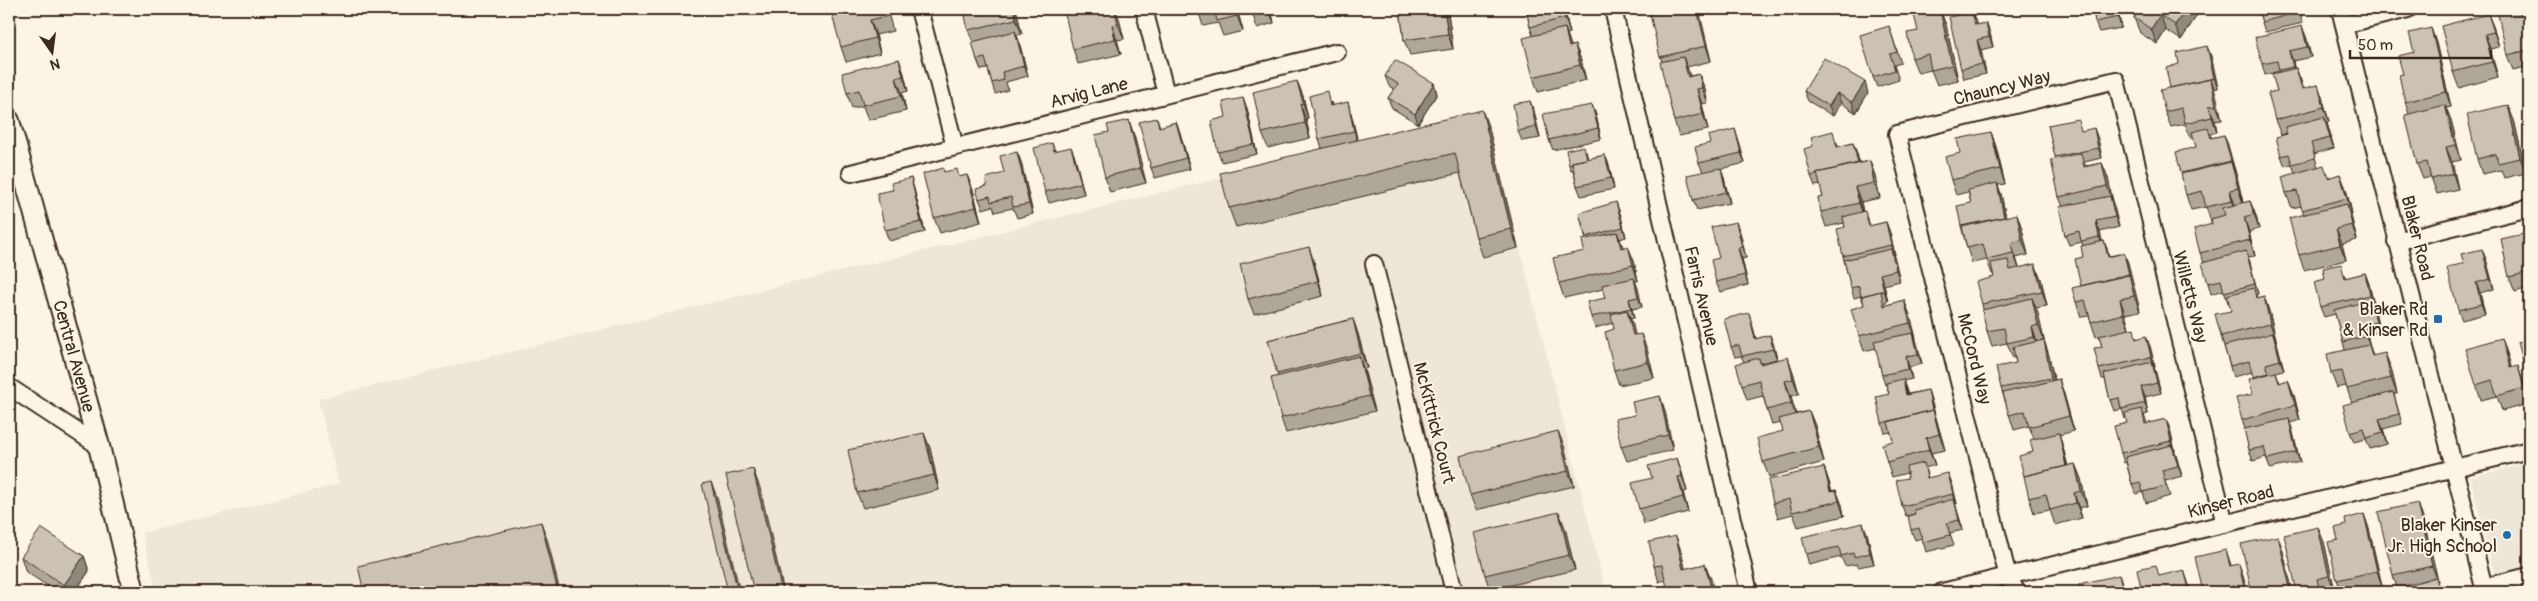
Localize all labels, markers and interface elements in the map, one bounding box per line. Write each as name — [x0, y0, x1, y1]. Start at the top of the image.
north arrow — [28, 28, 78, 78]
scale bar — [2350, 28, 2492, 60]
text: 50 m — [2358, 36, 2393, 55]
text: N — [48, 55, 62, 74]
street label: Chauncy Way — [1951, 65, 2053, 111]
street label: Arvig Lane — [1048, 72, 1130, 114]
street label: Blaker Road — [2395, 193, 2439, 283]
street label: Farris Avenue — [1678, 244, 1724, 348]
street label: Willetts Way — [2167, 249, 2213, 346]
street label: Central Avenue — [48, 298, 101, 415]
place label: Blaker Rd & Kinser Rd — [2343, 298, 2428, 342]
street label: McCord Way — [1952, 311, 1996, 407]
marker: Blaker Rd & Kinser Rd — [2432, 313, 2444, 325]
street label: McKittrick Court — [1408, 360, 1460, 487]
street label: Kinser Road — [2185, 480, 2277, 524]
place label: Blaker Kinser Jr. High School — [2387, 514, 2498, 558]
marker: Blaker Kinser Jr. High School — [2501, 529, 2513, 541]

